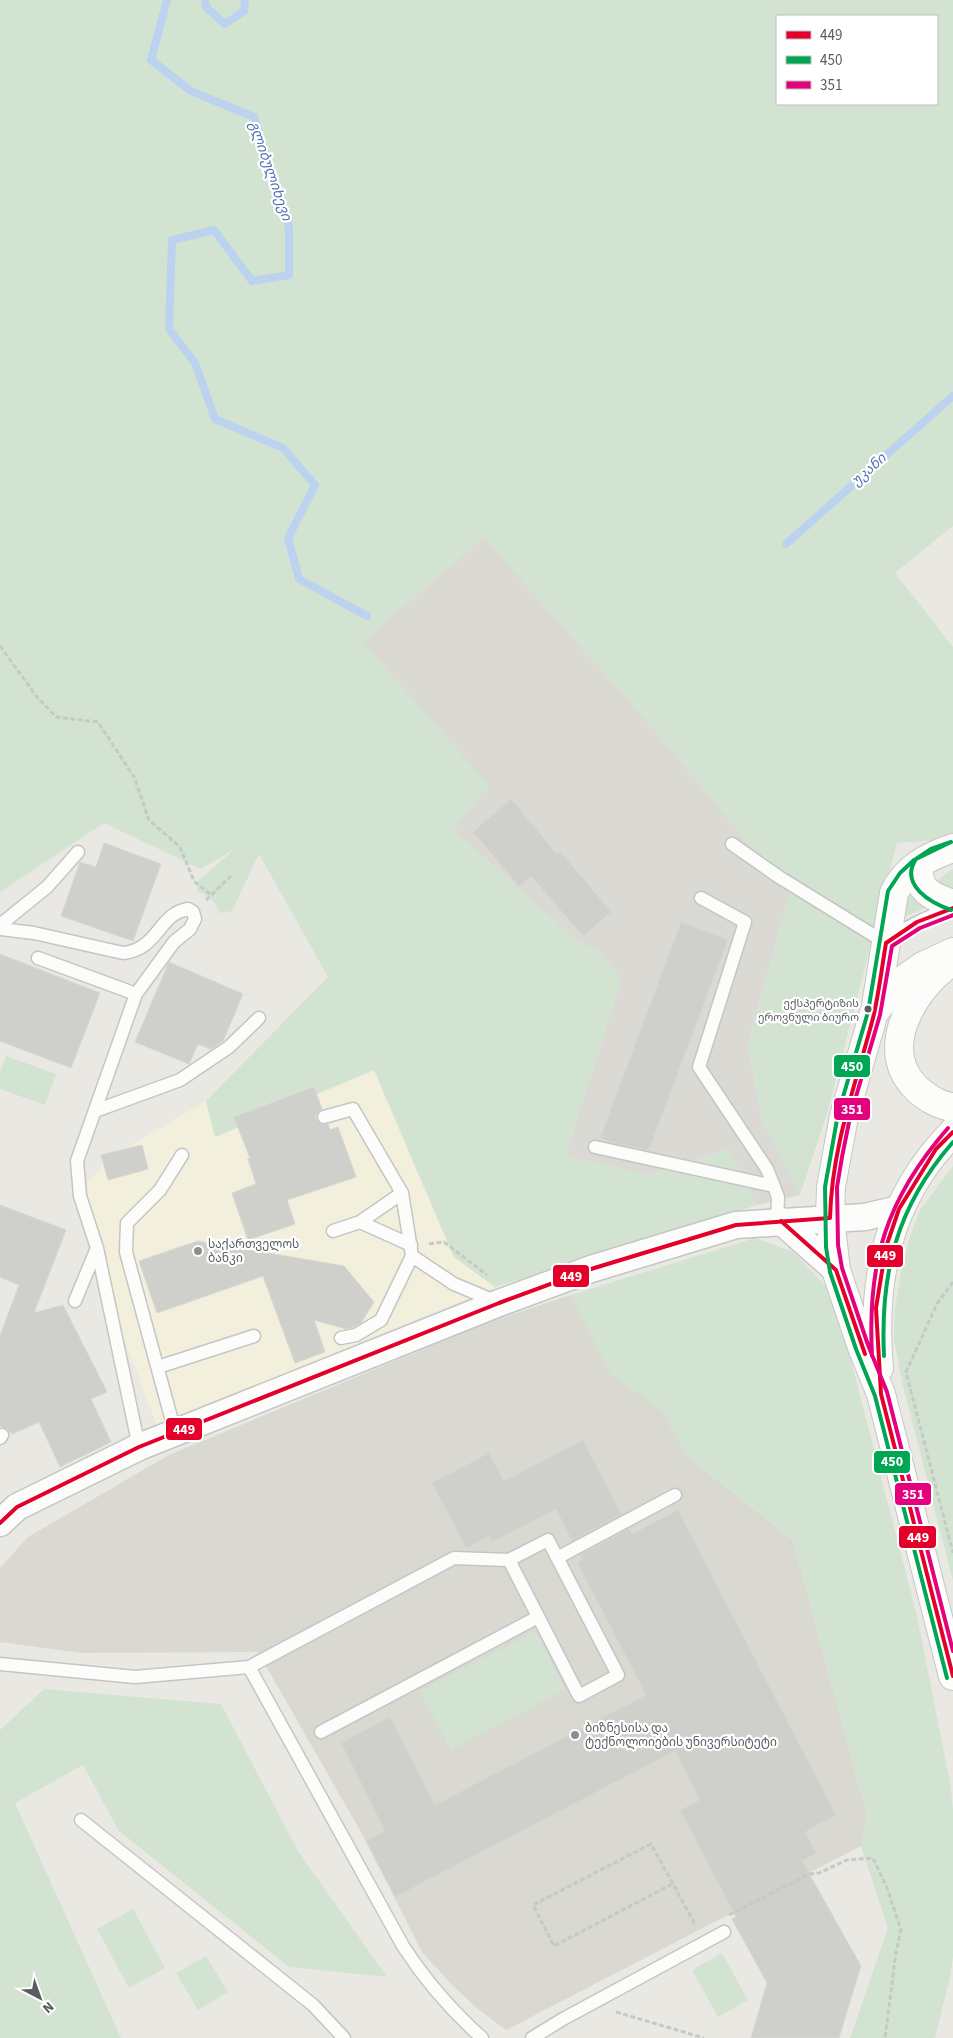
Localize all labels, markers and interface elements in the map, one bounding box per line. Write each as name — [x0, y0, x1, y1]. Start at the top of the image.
legend — [776, 15, 938, 105]
text: 449 — [820, 25, 842, 46]
text: 450 — [820, 50, 842, 71]
text: 351 — [820, 75, 842, 96]
water label: გლიბულიხევი — [244, 119, 297, 224]
water label: უკანი — [847, 448, 891, 491]
place label: ექსპერტიზის ეროვნული ბიურო — [758, 996, 859, 1025]
marker: ექსპერტიზის ეროვნული ბიურო — [863, 1004, 873, 1014]
line badge: 450 — [833, 1054, 871, 1078]
text: 450 — [841, 1057, 863, 1077]
line badge: 351 — [833, 1097, 871, 1121]
text: 351 — [841, 1100, 863, 1120]
place label: საქართველოს ბანკი — [208, 1236, 299, 1267]
line badge: 449 — [866, 1244, 904, 1268]
marker: საქართველოს ბანკი — [192, 1245, 204, 1257]
text: 449 — [874, 1246, 896, 1266]
line badge: 449 — [552, 1264, 590, 1288]
text: 449 — [560, 1267, 582, 1287]
line badge: 449 — [165, 1417, 203, 1441]
text: 449 — [173, 1420, 195, 1440]
line badge: 450 — [873, 1450, 911, 1474]
text: 450 — [881, 1452, 903, 1472]
line badge: 351 — [894, 1482, 932, 1506]
text: 351 — [902, 1485, 924, 1505]
line badge: 449 — [898, 1525, 937, 1549]
text: 449 — [907, 1528, 929, 1548]
place label: ბიზნესისა და ტექნოლოიების უნივერსიტეტი — [585, 1720, 777, 1751]
marker: ბიზნესისა და ტექნოლოიების უნივერსიტეტი — [569, 1729, 581, 1741]
north arrow — [15, 1973, 65, 2023]
text: N — [38, 1996, 58, 2018]

